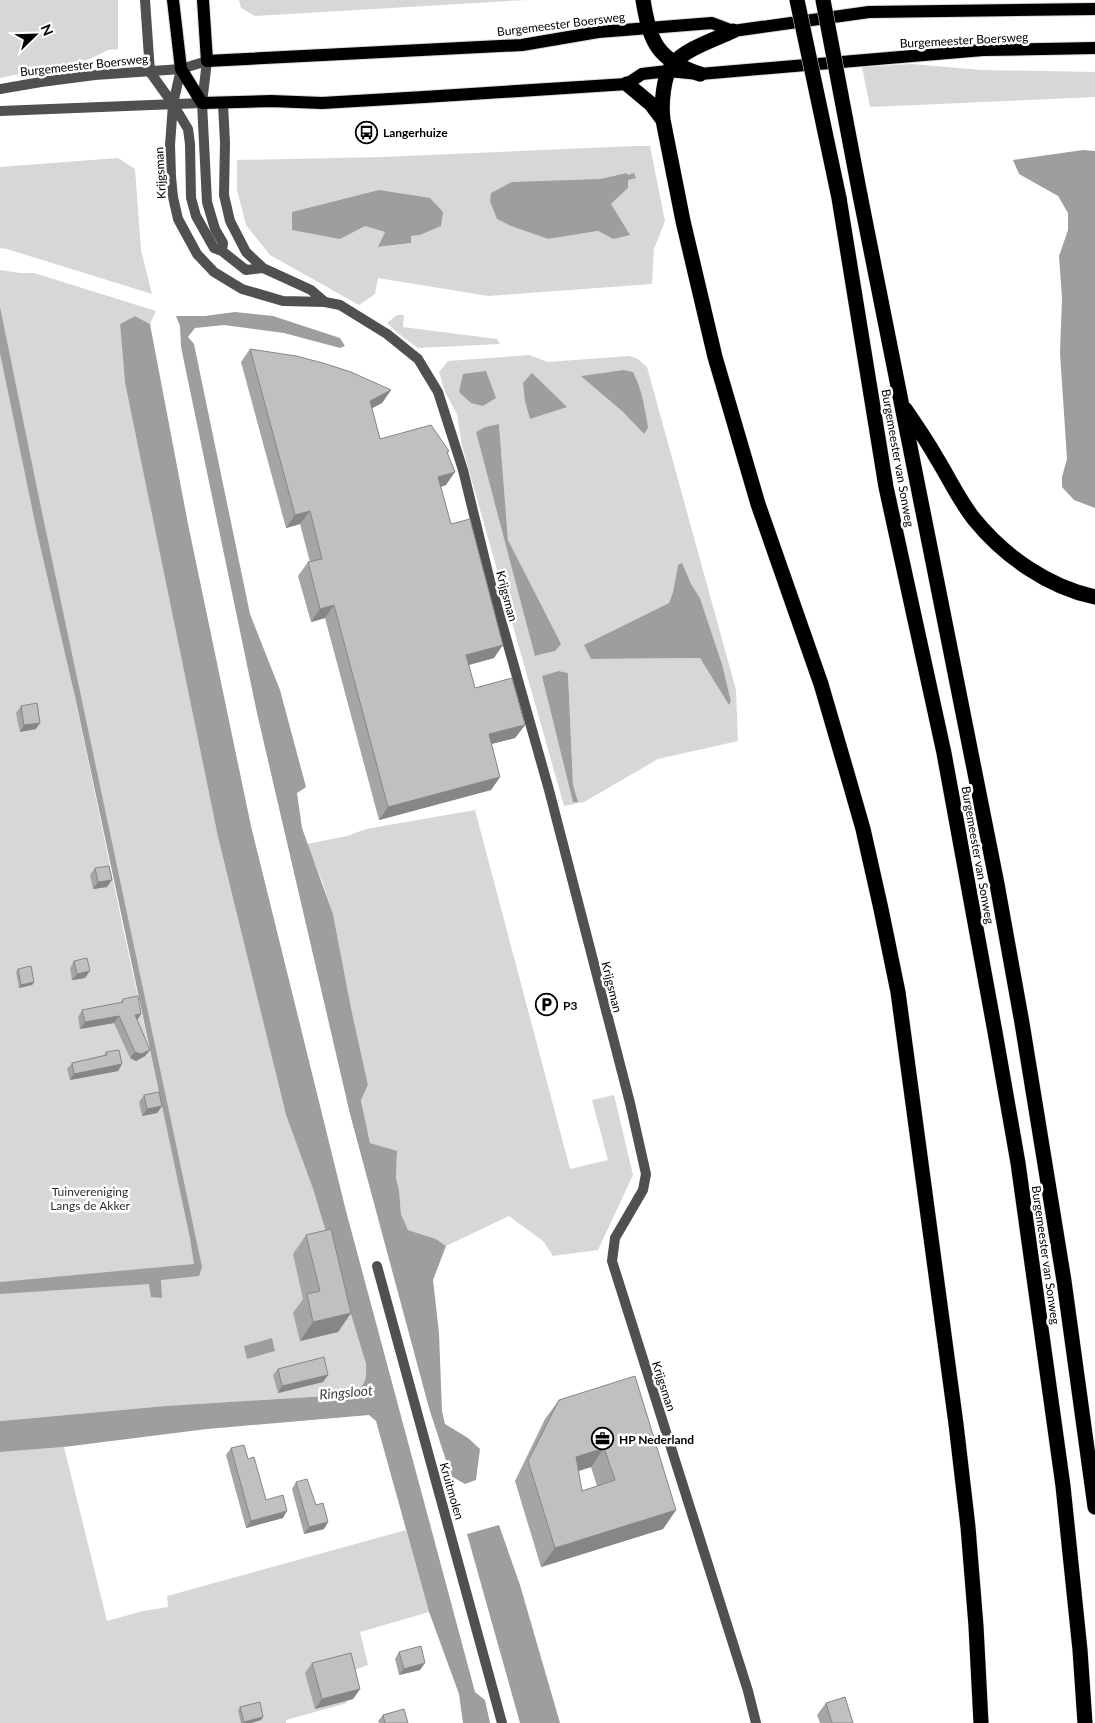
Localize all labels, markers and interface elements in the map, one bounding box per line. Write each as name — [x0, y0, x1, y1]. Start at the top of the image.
street label: Burgemeester Boersweg — [496, 9, 626, 39]
north arrow — [10, 10, 60, 60]
text: N — [37, 21, 57, 38]
street label: Burgemeester Boersweg — [899, 29, 1029, 51]
street label: Burgemeester Boersweg — [19, 51, 149, 79]
bus stop icon: Langerhuize — [355, 120, 379, 144]
place label: Langerhuize — [383, 125, 448, 140]
street label: Krijgsman — [151, 147, 169, 199]
street label: Burgemeester van Sonweg — [878, 388, 918, 528]
street label: Krijgsman — [493, 569, 521, 623]
street label: Burgemeester van Sonweg — [958, 785, 998, 925]
street label: Krijgsman — [598, 960, 626, 1014]
parking icon: P3 — [535, 993, 559, 1017]
place label: P3 — [563, 998, 577, 1013]
park label: Tuinvereniging Langs de Akker — [50, 1184, 130, 1213]
street label: Burgemeester van Sonweg — [1029, 1185, 1063, 1325]
street label: Krijgsman — [649, 1359, 679, 1413]
water label: Ringsloot — [319, 1381, 373, 1403]
office icon: HP Nederland — [591, 1427, 615, 1451]
place label: HP Nederland — [619, 1432, 694, 1447]
street label: Kruitmolen — [437, 1461, 467, 1521]

